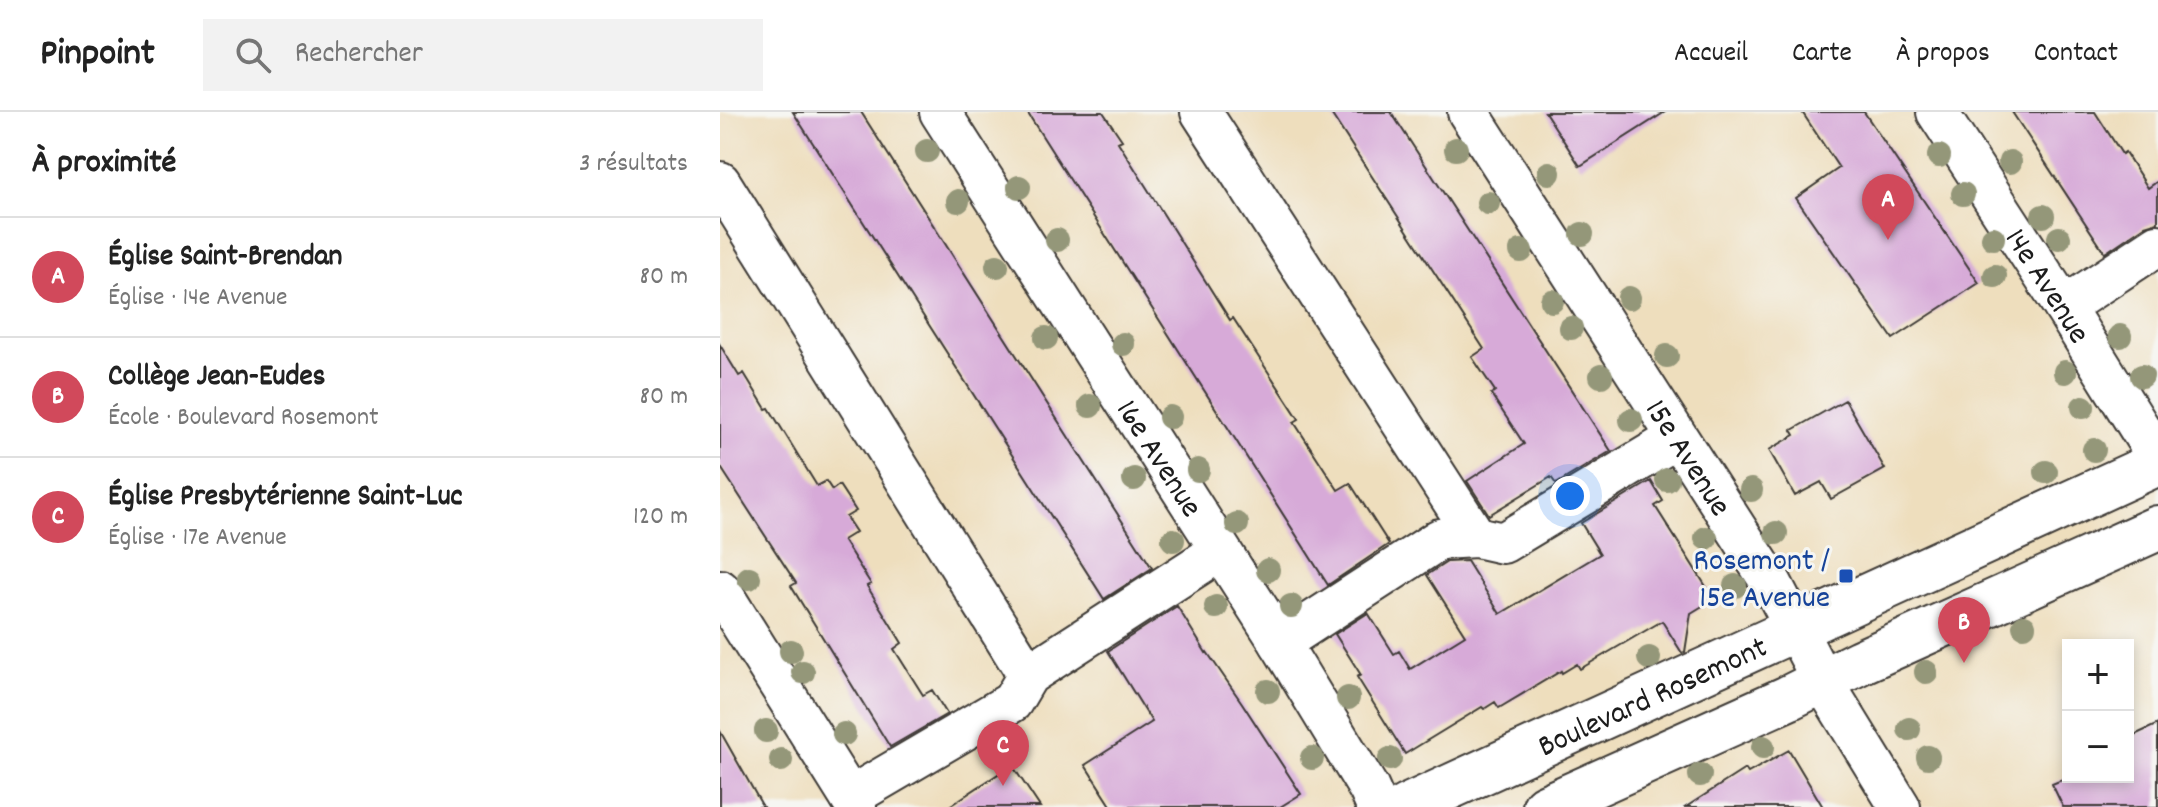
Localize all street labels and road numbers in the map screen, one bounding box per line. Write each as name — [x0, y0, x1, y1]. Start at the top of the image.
street label: 14e Avenue — [1991, 221, 2099, 354]
street label: 16e Avenue — [1102, 392, 1212, 528]
street label: 15e Avenue — [1631, 392, 1741, 527]
street label: Boulevard Rosemont — [1531, 627, 1776, 772]

